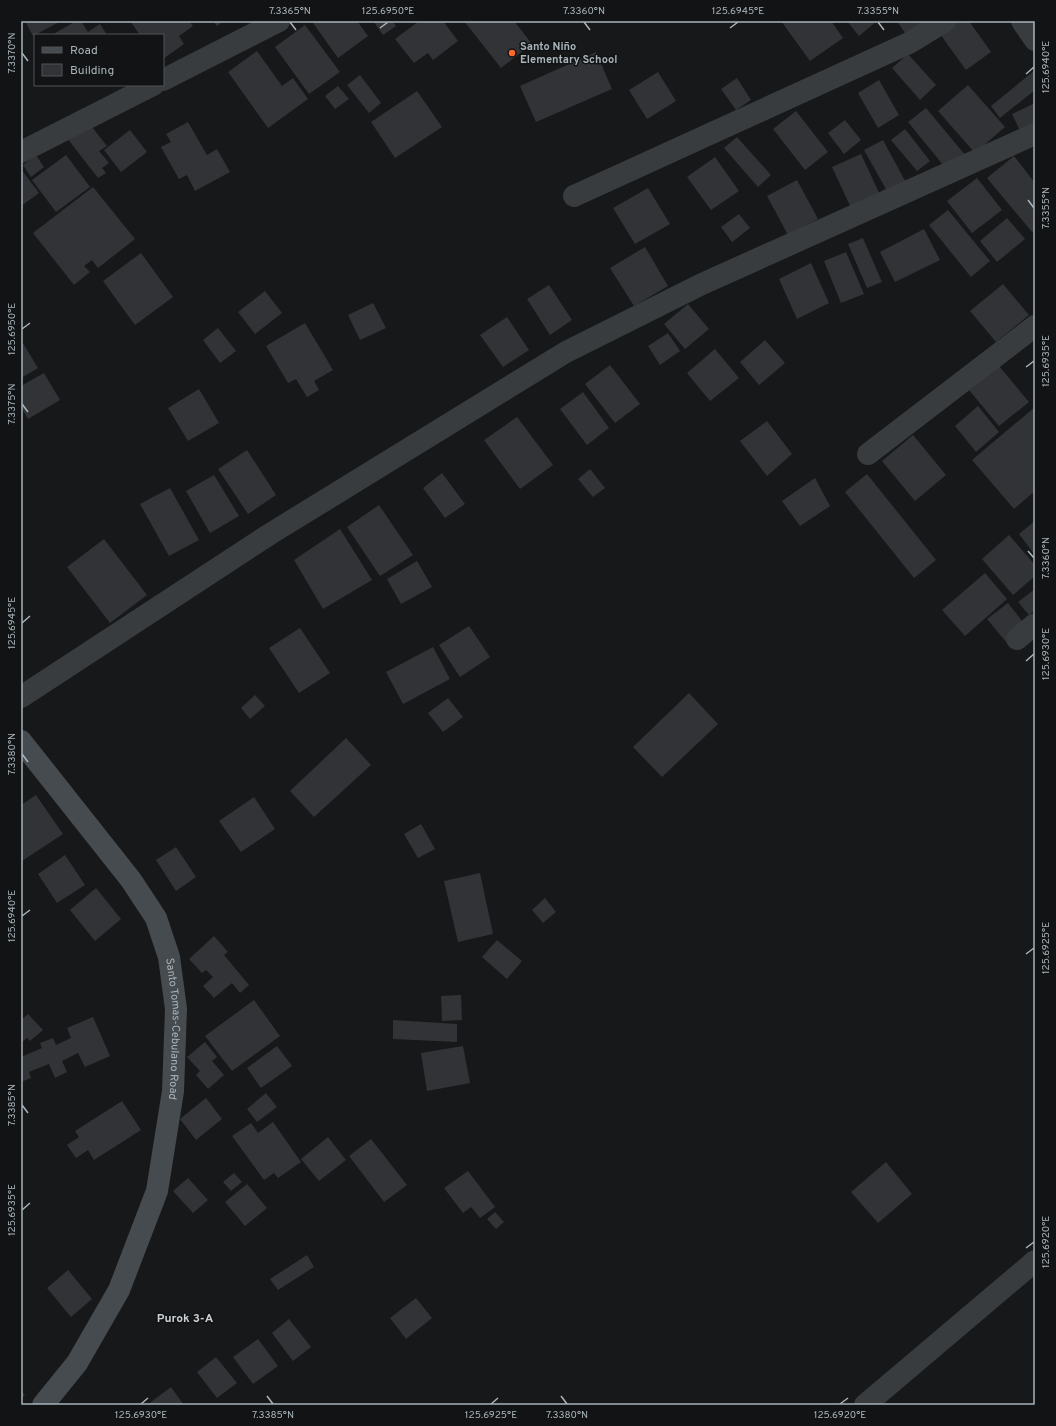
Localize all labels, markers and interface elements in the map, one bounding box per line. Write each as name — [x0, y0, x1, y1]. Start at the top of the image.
text: 7.3365°N — [269, 5, 311, 18]
text: 125.6950°E — [362, 5, 414, 18]
text: 7.3360°N — [563, 5, 605, 18]
text: 125.6945°E — [712, 5, 764, 18]
text: 7.3355°N — [857, 5, 899, 18]
text: 7.3370°N — [6, 33, 19, 73]
legend — [34, 34, 164, 86]
place label: Santo Niño Elementary School — [520, 40, 617, 67]
text: 125.6940°E — [1040, 41, 1053, 93]
text: Road — [70, 43, 98, 59]
marker: Santo Niño Elementary School — [507, 48, 517, 58]
text: Building — [70, 63, 114, 79]
text: 7.3355°N — [1040, 187, 1053, 229]
text: 125.6950°E — [6, 303, 19, 355]
text: 125.6935°E — [1040, 335, 1053, 387]
text: 7.3375°N — [6, 383, 19, 425]
text: 7.3360°N — [1040, 537, 1053, 579]
text: 125.6945°E — [6, 597, 19, 649]
text: 125.6930°E — [1040, 628, 1053, 680]
text: 7.3380°N — [6, 733, 19, 775]
text: 125.6940°E — [6, 890, 19, 942]
text: 125.6925°E — [1040, 922, 1053, 974]
street label: Santo Tomas-Cebulano Road — [162, 957, 183, 1101]
text: 7.3385°N — [6, 1084, 19, 1126]
text: 125.6935°E — [6, 1184, 19, 1236]
text: 125.6920°E — [1040, 1216, 1053, 1268]
district label: Purok 3-A — [157, 1311, 214, 1327]
text: 125.6930°E — [115, 1409, 167, 1422]
text: 7.3385°N — [252, 1409, 294, 1422]
text: 125.6925°E — [465, 1409, 517, 1422]
text: 7.3380°N — [546, 1409, 588, 1422]
text: 125.6920°E — [814, 1409, 866, 1422]

